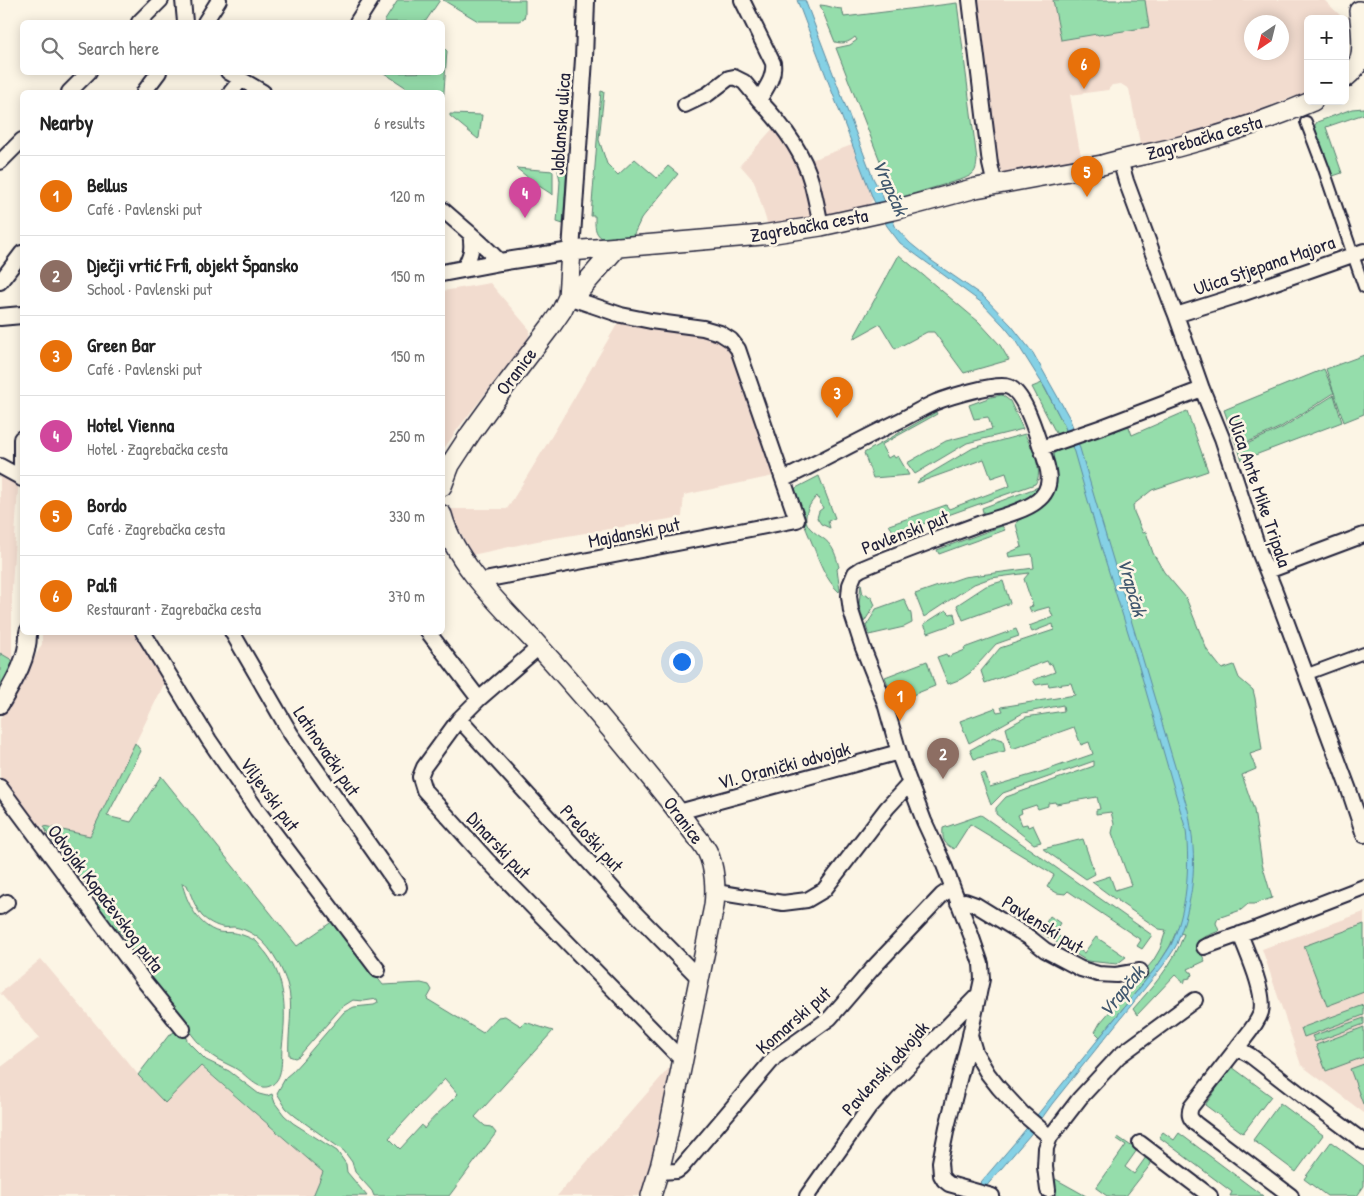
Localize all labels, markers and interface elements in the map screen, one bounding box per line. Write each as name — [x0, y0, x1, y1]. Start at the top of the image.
north arrow — [1244, 15, 1289, 60]
map controls — [1304, 15, 1349, 105]
button: + — [1304, 15, 1349, 60]
search box — [20, 20, 445, 75]
icon: search — [38, 34, 66, 62]
text: Search here — [78, 35, 159, 61]
pin: 6 — [1068, 48, 1100, 89]
button: − — [1304, 60, 1349, 105]
street label: Jablanska ulica — [543, 72, 577, 176]
text: Nearby — [40, 108, 93, 137]
street label: Zagrebačka cesta — [1143, 108, 1265, 166]
text: 6 results — [374, 112, 425, 134]
water label: Vrapčak — [866, 154, 916, 222]
pin: 5 — [1071, 156, 1103, 197]
text: Bellus — [87, 172, 127, 198]
pin: 4 — [509, 177, 541, 218]
text: 1 — [53, 185, 59, 207]
text: 120 m — [390, 185, 425, 207]
text: Café · Pavlenski put — [87, 198, 202, 220]
street label: Zagrebačka cesta — [748, 202, 870, 248]
street label: Ulica Stjepana Majora — [1190, 228, 1339, 301]
text: Dječji vrtić Frfi, objekt Špansko — [87, 252, 298, 278]
text: 2 — [52, 265, 60, 287]
text: 150 m — [391, 265, 425, 287]
text: School · Pavlenski put — [87, 278, 212, 300]
text: Green Bar — [87, 332, 156, 358]
street label: Oranice — [490, 342, 543, 400]
text: 3 — [52, 345, 60, 367]
text: 150 m — [391, 345, 425, 367]
text: Café · Pavlenski put — [87, 358, 202, 380]
pin: 3 — [821, 377, 853, 418]
text: Hotel Vienna — [87, 412, 174, 438]
street label: Ulica Ante Mike Tripala — [1222, 412, 1298, 571]
text: 4 — [53, 425, 59, 447]
text: 250 m — [389, 425, 425, 447]
text: Hotel · Zagrebačka cesta — [87, 438, 228, 460]
text: Bordo — [87, 492, 127, 518]
street label: Pavlenski put — [858, 503, 953, 561]
text: 5 — [53, 505, 59, 527]
text: 330 m — [389, 505, 425, 527]
street label: Majdanski put — [586, 510, 682, 554]
text: Café · Zagrebačka cesta — [87, 518, 225, 540]
water label: Vrapčak — [1111, 555, 1155, 621]
text: Palfi — [87, 572, 116, 598]
text: 6 — [53, 585, 59, 607]
text: 370 m — [388, 585, 425, 607]
text: Restaurant · Zagrebačka cesta — [87, 598, 261, 620]
your location — [669, 649, 695, 675]
pin: 1 — [884, 680, 916, 721]
street label: Latinovački put — [287, 701, 367, 801]
street label: VI. Oranički odvojak — [715, 735, 853, 795]
pin: 2 — [927, 738, 959, 779]
street label: Viljevski put — [234, 752, 306, 837]
street label: Oranice — [658, 791, 711, 849]
street label: Preloški put — [555, 799, 630, 878]
street label: Dinarski put — [461, 806, 537, 884]
street label: Odvojak Kopačevskog puta — [42, 819, 170, 978]
street label: Pavlenski put — [997, 889, 1089, 960]
water label: Vrapčak — [1092, 958, 1152, 1023]
street label: Komarski put — [750, 980, 836, 1060]
street label: Pavlenski odvojak — [835, 1015, 935, 1121]

